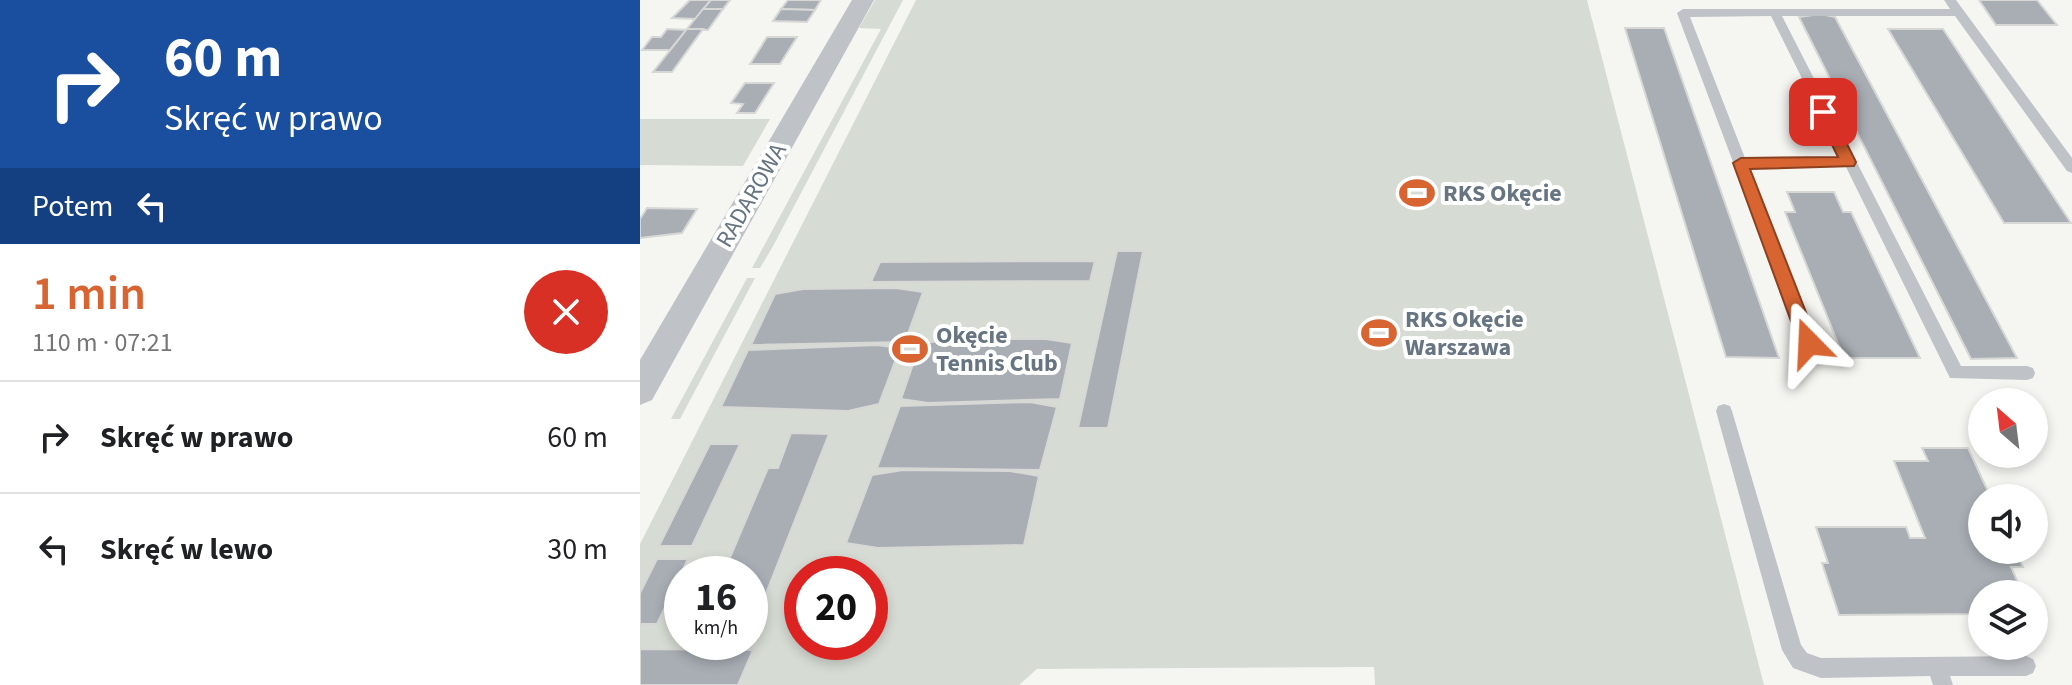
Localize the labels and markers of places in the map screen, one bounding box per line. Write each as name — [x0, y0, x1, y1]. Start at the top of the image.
pin — [1789, 78, 1857, 146]
sports icon: RKS Okęcie — [1398, 174, 1436, 212]
place label: RKS Okęcie — [1443, 176, 1562, 211]
place label: RKS Okęcie Warszawa — [1405, 302, 1524, 365]
sports icon: RKS Okęcie Warszawa — [1360, 314, 1398, 352]
place label: Okęcie Tennis Club — [936, 318, 1058, 381]
sports icon: Okęcie Tennis Club — [891, 330, 929, 368]

